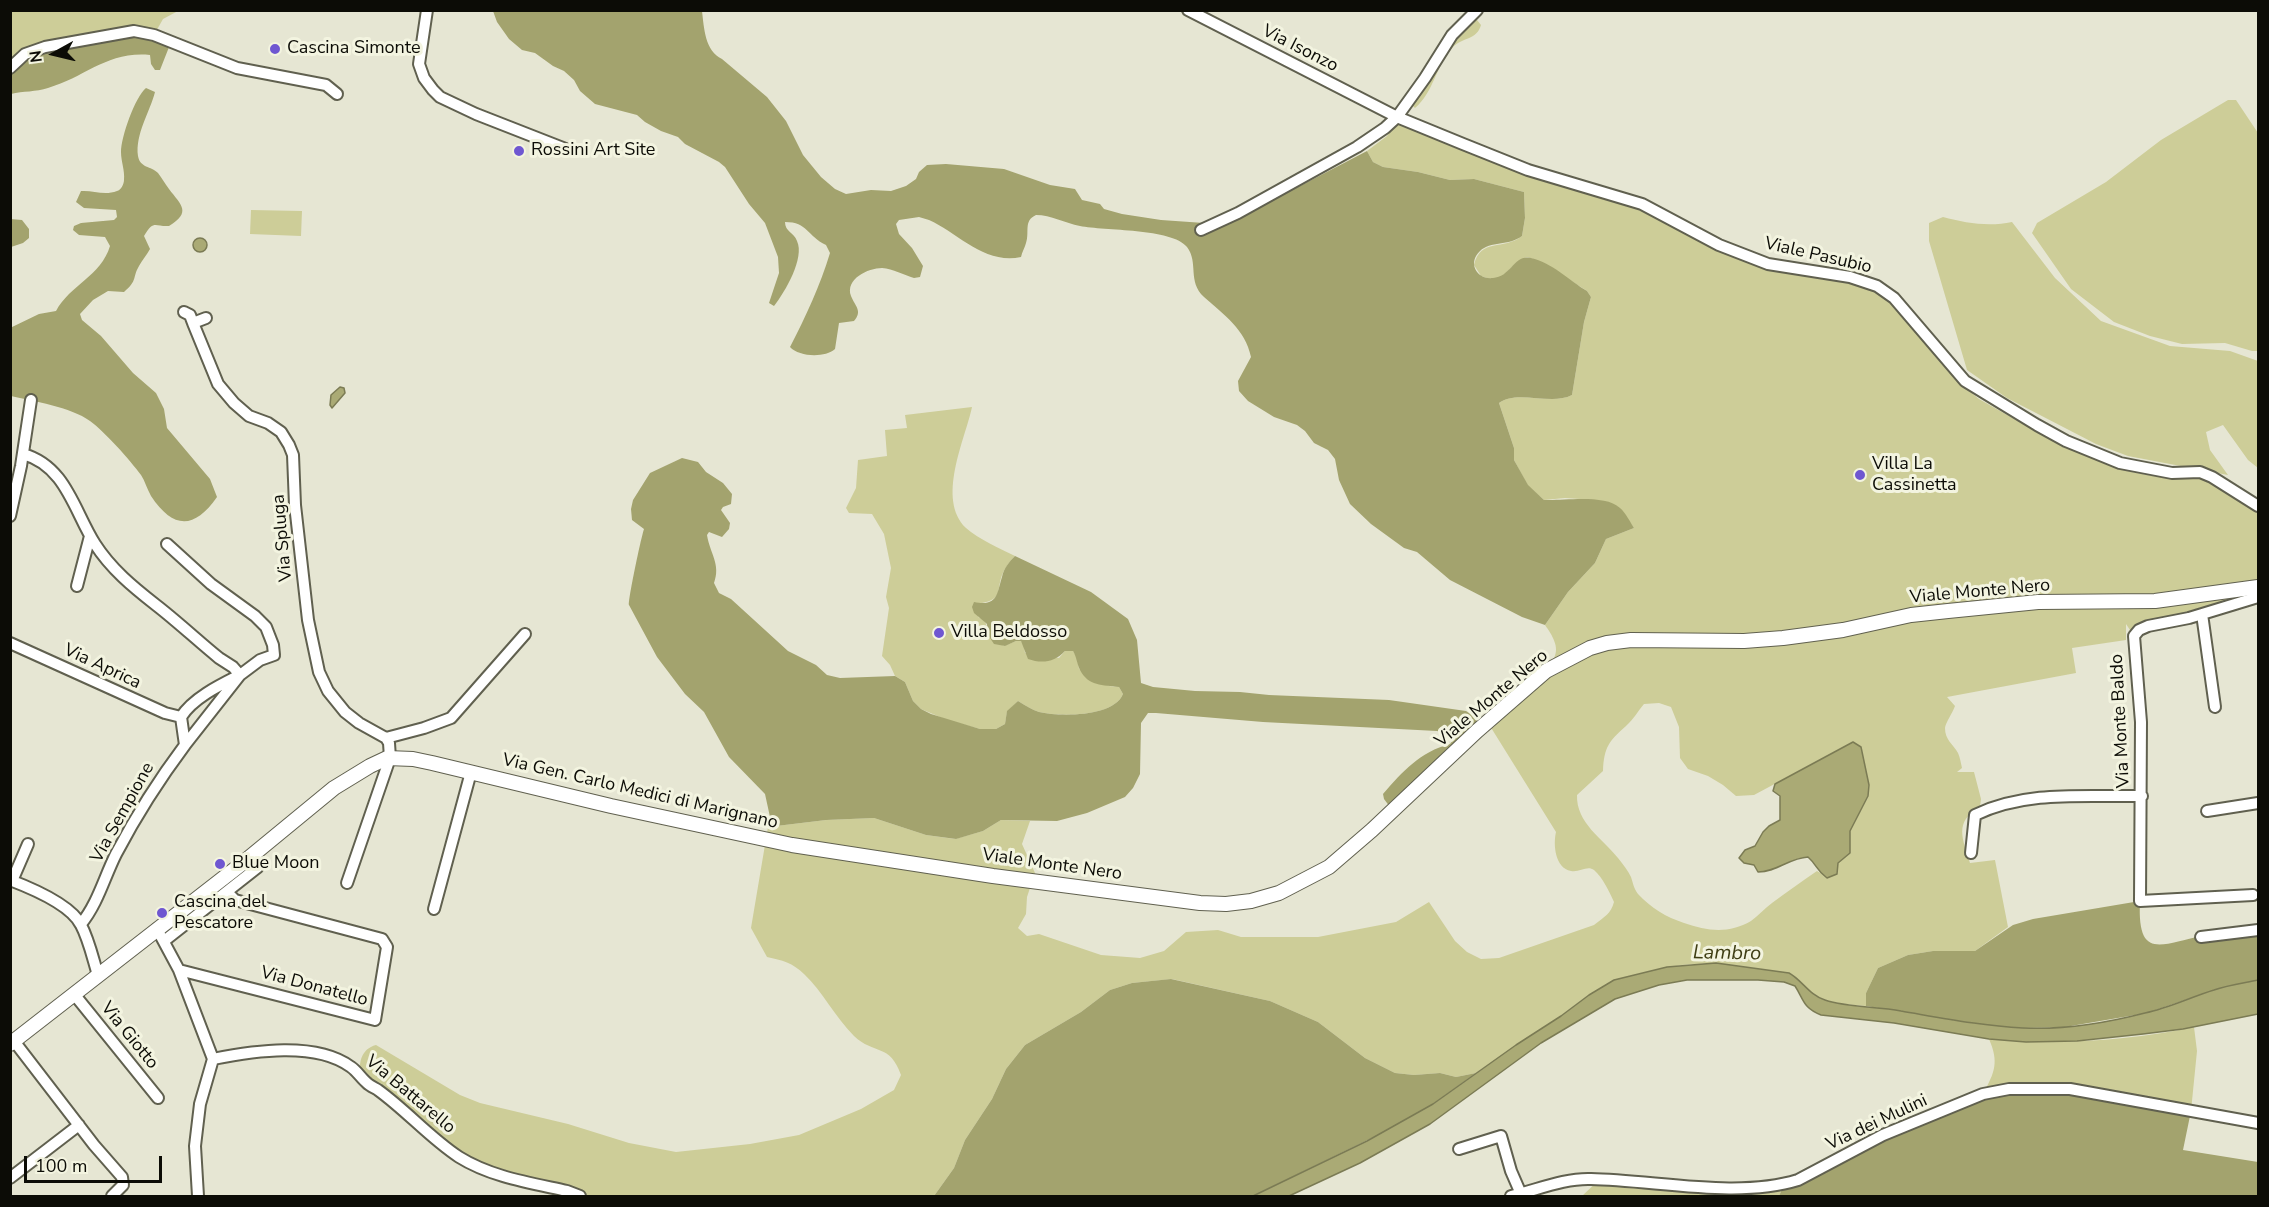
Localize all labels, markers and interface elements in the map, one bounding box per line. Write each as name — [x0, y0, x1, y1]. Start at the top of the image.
street label: Via Isonzo — [1258, 21, 1342, 77]
north arrow — [24, 24, 84, 84]
place label: Cascina Simonte — [287, 38, 421, 60]
marker: Cascina Simonte — [268, 42, 282, 56]
text: N — [24, 49, 48, 64]
place label: Rossini Art Site — [531, 140, 655, 162]
marker: Rossini Art Site — [512, 144, 526, 158]
street label: Viale Pasubio — [1762, 233, 1874, 279]
place label: Villa La Cassinetta — [1872, 454, 1957, 496]
marker: Villa La Cassinetta — [1853, 468, 1867, 482]
street label: Via Spluga — [268, 493, 298, 583]
street label: Viale Monte Nero — [1909, 575, 2051, 609]
place label: Villa Beldosso — [951, 622, 1067, 644]
marker: Villa Beldosso — [932, 626, 946, 640]
street label: Via Aprica — [60, 640, 144, 694]
street label: Viale Monte Nero — [1431, 645, 1553, 753]
street label: Via Monte Baldo — [2107, 653, 2135, 789]
street label: Via Gen. Carlo Medici di Marignano — [500, 750, 780, 834]
street label: Via Sempione — [87, 759, 159, 867]
street label: Viale Monte Nero — [981, 845, 1123, 885]
place label: Blue Moon — [232, 853, 319, 875]
marker: Blue Moon — [213, 857, 227, 871]
place label: Cascina del Pescatore — [174, 892, 266, 934]
marker: Cascina del Pescatore — [155, 906, 169, 920]
water label: Lambro — [1693, 941, 1761, 967]
street label: Via Donatello — [258, 962, 370, 1012]
street label: Via Giotto — [95, 998, 163, 1074]
street label: Via Battarello — [361, 1051, 459, 1139]
street label: Via dei Mulini — [1823, 1090, 1931, 1156]
scale bar — [27, 1144, 165, 1182]
text: 100 m — [35, 1154, 87, 1178]

